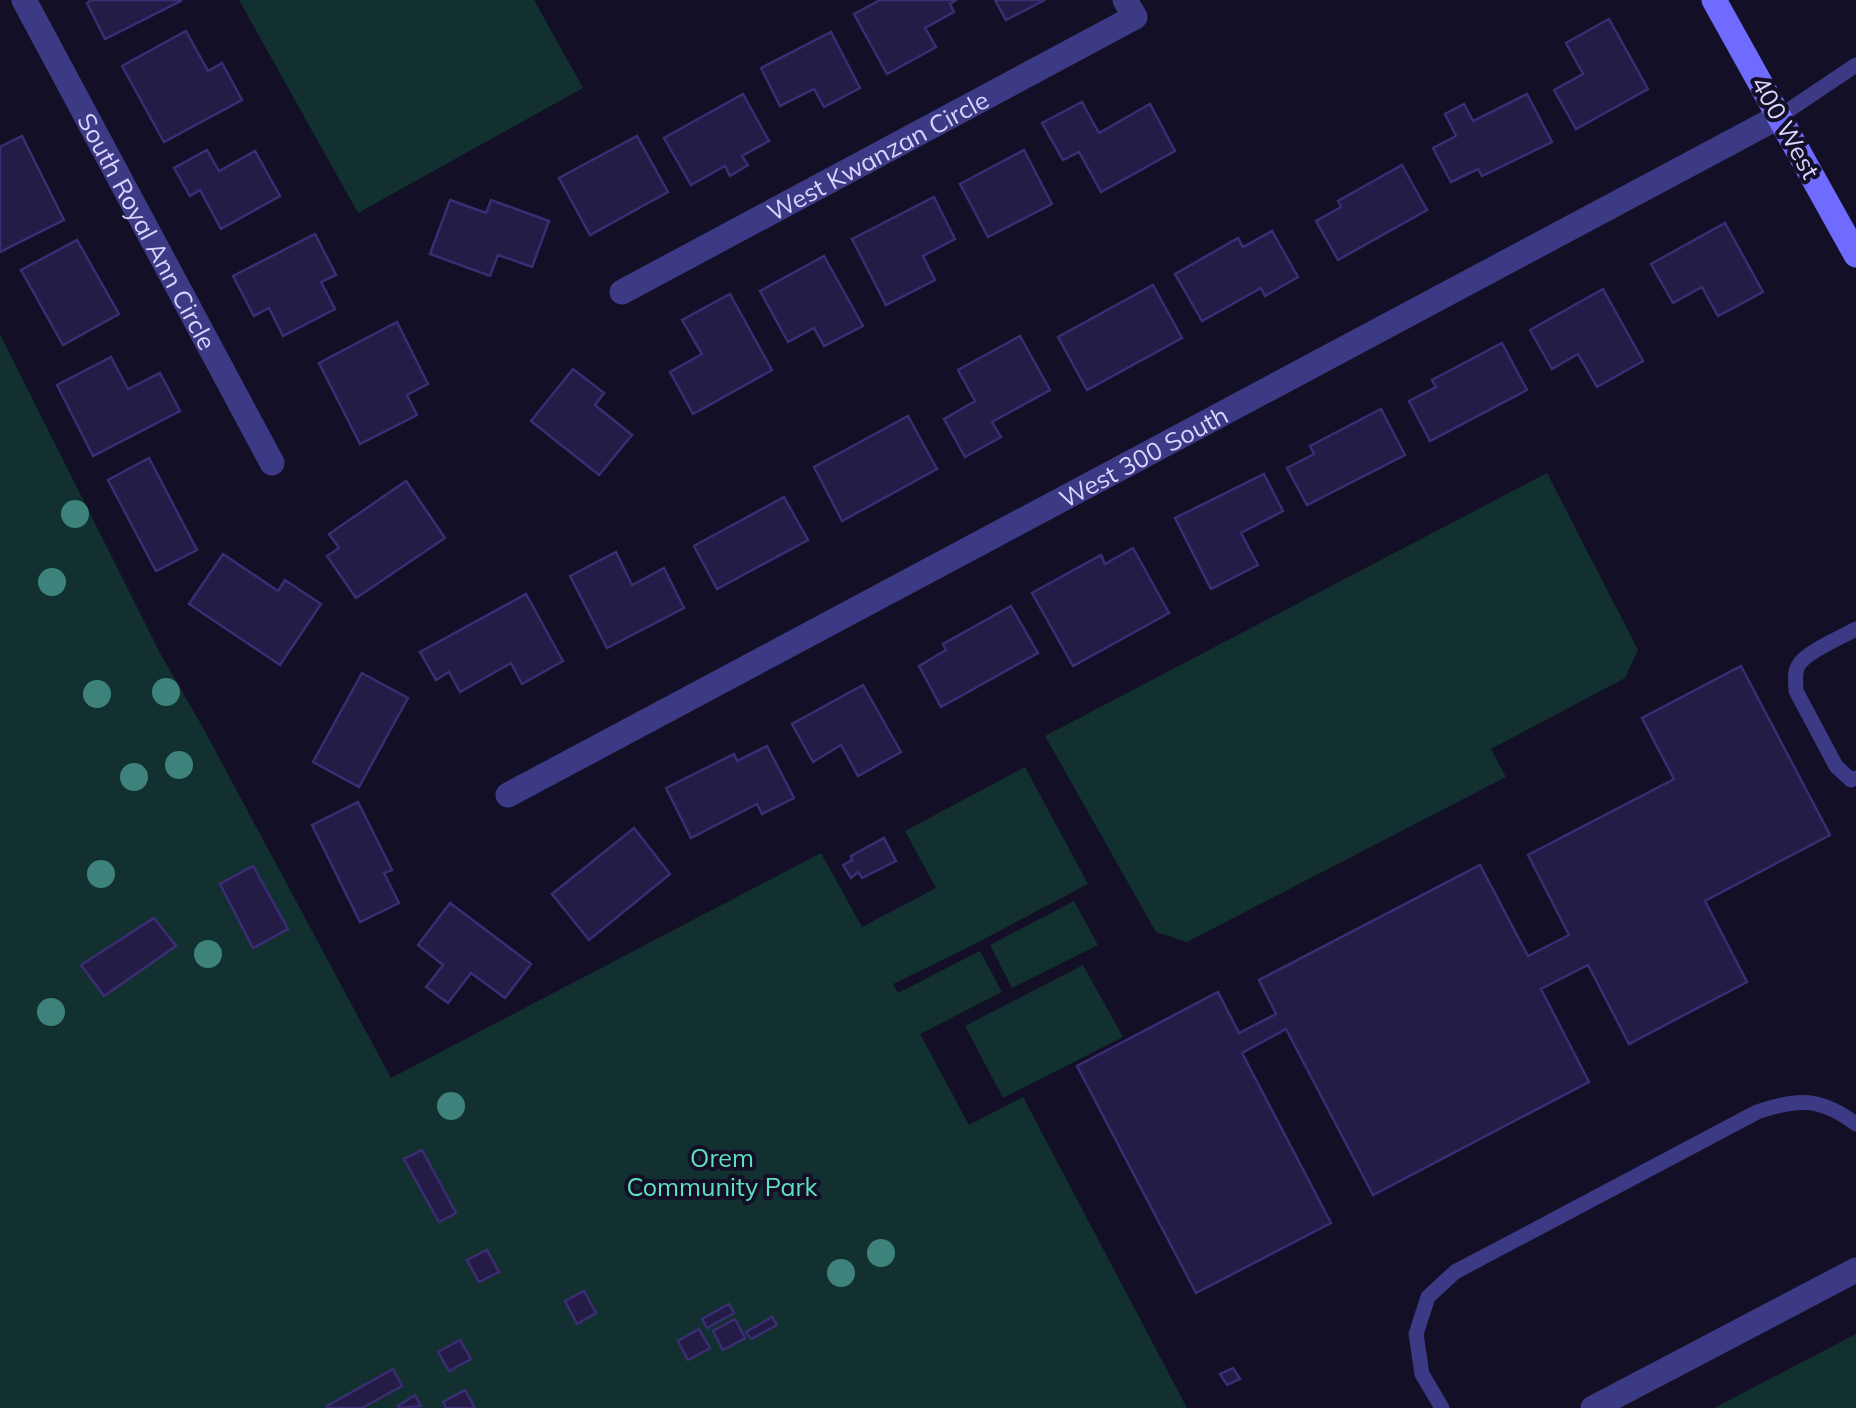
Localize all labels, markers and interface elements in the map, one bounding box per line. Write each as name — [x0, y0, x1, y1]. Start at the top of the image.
street label: 400 West — [1745, 70, 1827, 184]
street label: West Kwanzan Circle — [761, 83, 994, 227]
street label: South Royal Ann Circle — [72, 107, 224, 355]
street label: West 300 South — [1053, 398, 1233, 514]
park label: Orem Community Park — [627, 1142, 819, 1202]

